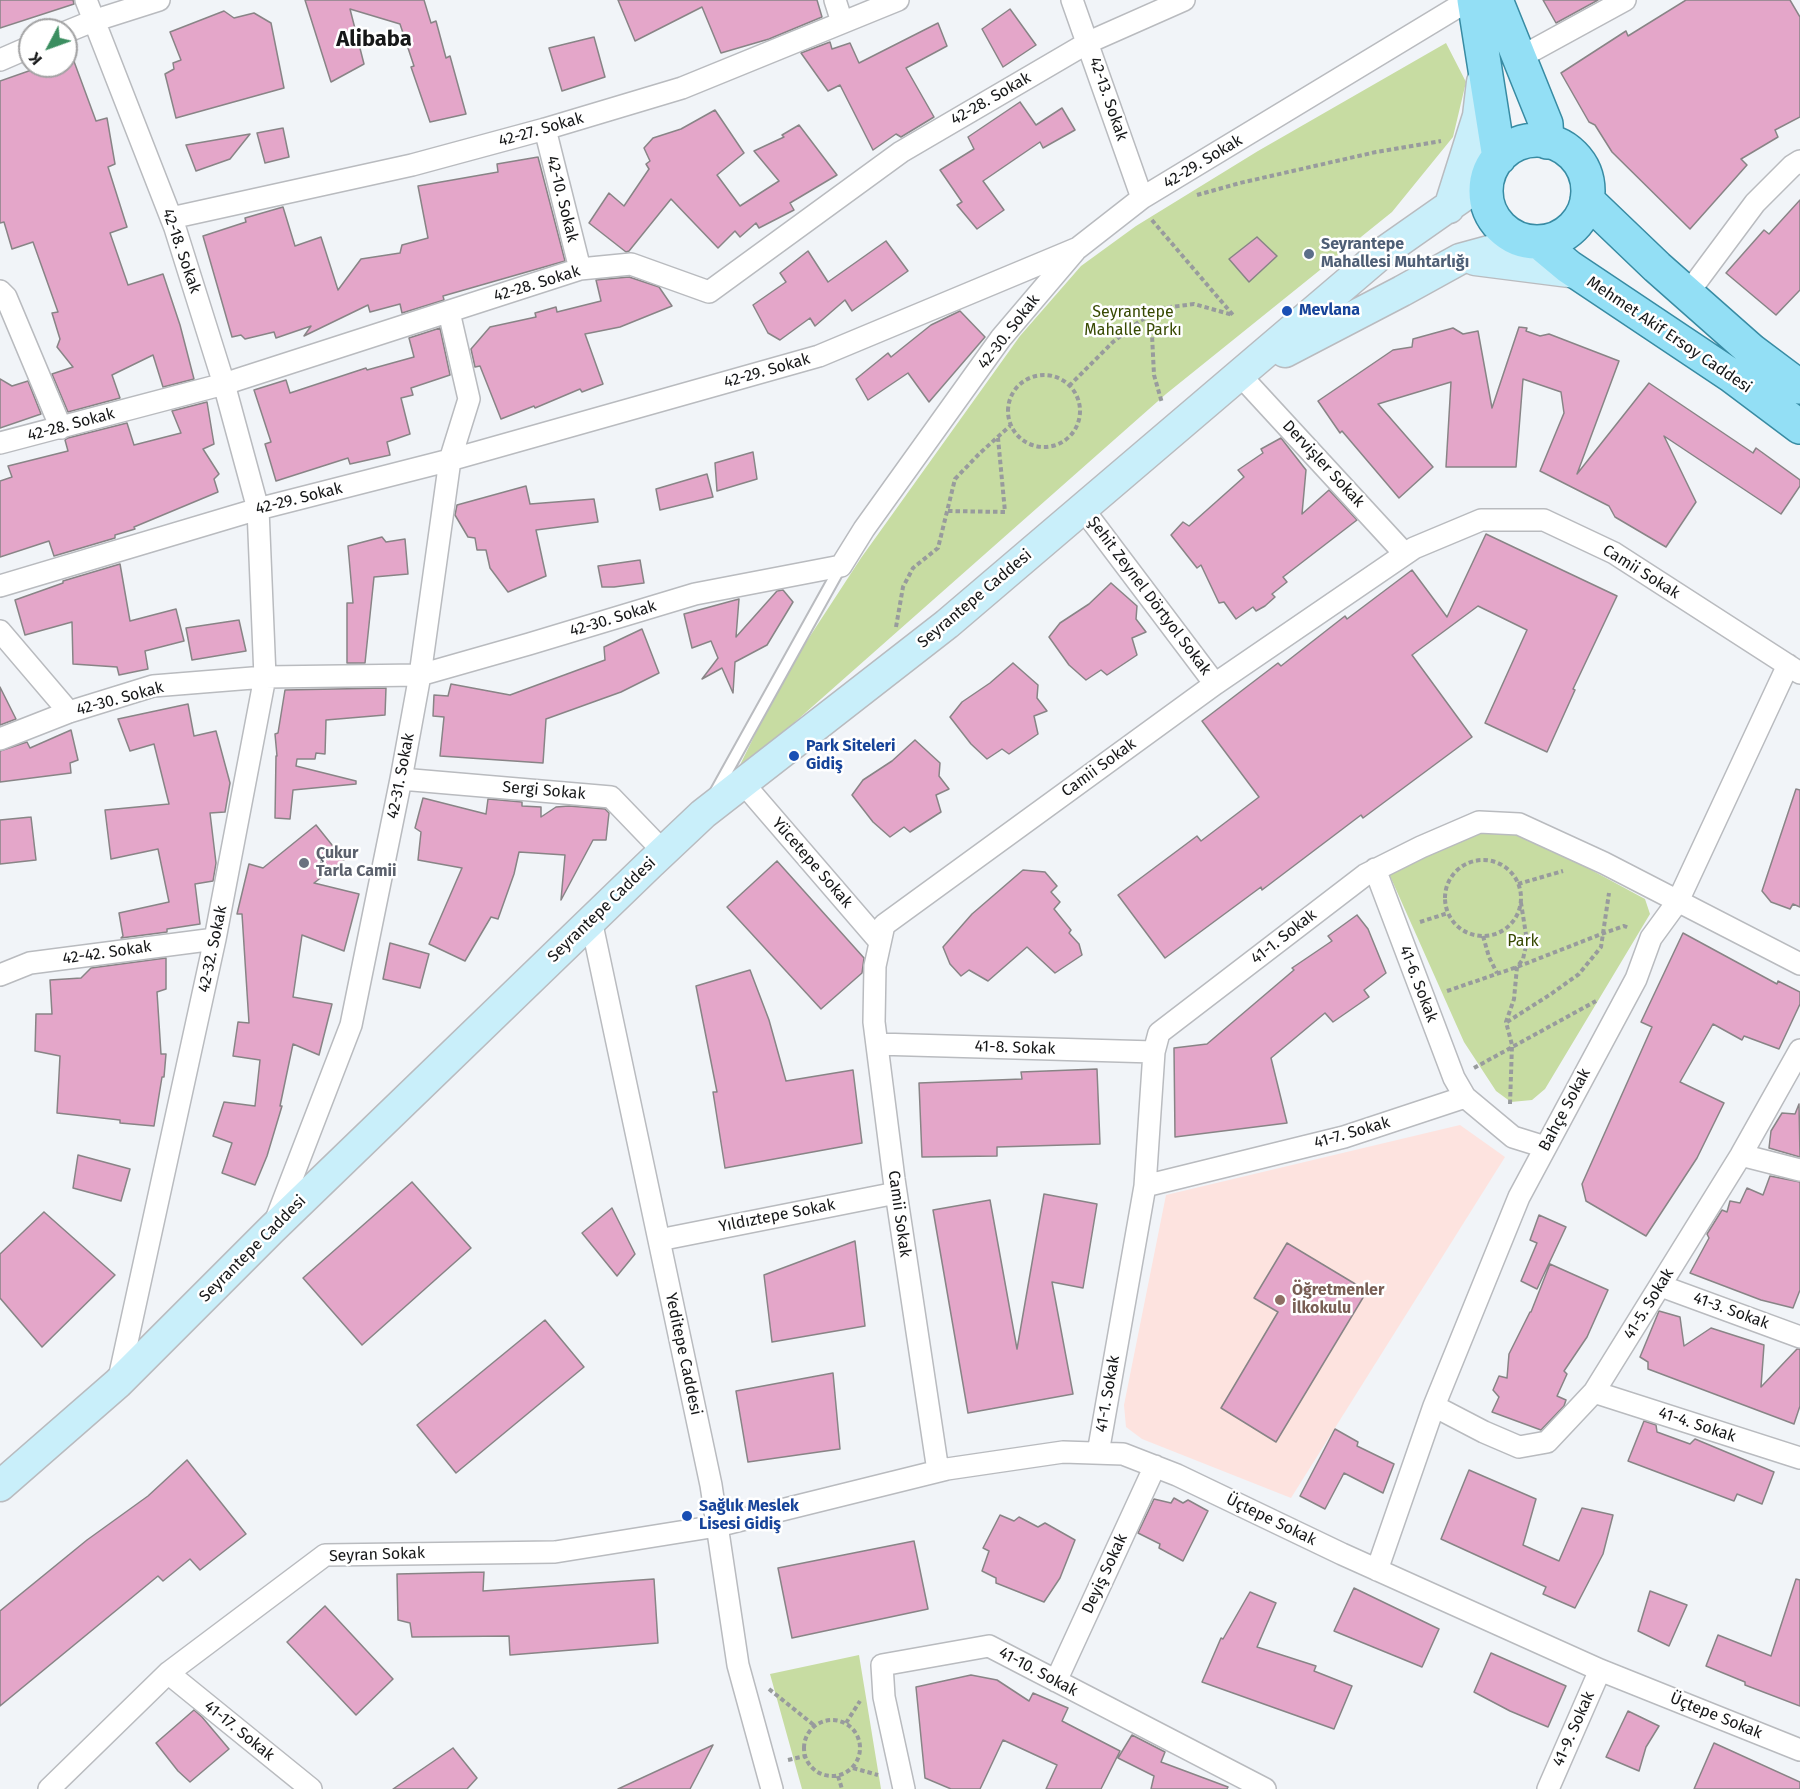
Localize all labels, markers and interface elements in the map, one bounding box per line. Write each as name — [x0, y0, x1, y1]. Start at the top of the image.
north arrow — [18, 18, 78, 78]
district label: Alibaba — [336, 27, 412, 53]
text: K — [25, 49, 46, 69]
street label: 42-13. Sokak — [1085, 55, 1131, 143]
street label: 42-28. Sokak — [948, 68, 1034, 130]
street label: 42-27. Sokak — [496, 109, 586, 151]
street label: 42-29. Sokak — [1160, 131, 1246, 193]
street label: 42-10. Sokak — [542, 154, 582, 244]
street label: 42-18. Sokak — [158, 206, 204, 296]
place label: Seyrantepe Mahallesi Muhtarlığı — [1321, 235, 1469, 273]
marker: Seyrantepe Mahallesi Muhtarlığı — [1302, 247, 1316, 261]
street label: 42-28. Sokak — [491, 262, 583, 306]
street label: Mehmet Akif Ersoy Caddesi — [1583, 273, 1755, 397]
street label: 42-30. Sokak — [974, 291, 1044, 373]
place label: Mevlana — [1299, 301, 1360, 321]
park label: Seyrantepe Mahalle Parkı — [1084, 303, 1182, 341]
marker: Mevlana — [1280, 304, 1294, 318]
street label: 42-29. Sokak — [722, 350, 812, 392]
street label: 42-28. Sokak — [25, 404, 117, 446]
street label: Dervişler Sokak — [1278, 417, 1368, 511]
street label: 42-29. Sokak — [254, 479, 344, 519]
street label: Şehit Zeynel Dörtyol Sokak — [1083, 513, 1215, 679]
street label: Camii Sokak — [1599, 541, 1683, 603]
street label: Seyrantepe Caddesi — [914, 546, 1036, 652]
street label: 42-30. Sokak — [567, 597, 659, 641]
street label: 42-30. Sokak — [74, 678, 166, 720]
street label: 42-31. Sokak — [383, 731, 419, 821]
street label: Camii Sokak — [1058, 735, 1140, 801]
place label: Park Siteleri Gidiş — [806, 737, 895, 775]
marker: Park Siteleri Gidiş — [787, 749, 801, 763]
street label: Sergi Sokak — [502, 778, 586, 804]
street label: Yücetepe Sokak — [768, 814, 856, 912]
place label: Çukur Tarla Camii — [316, 844, 397, 882]
street label: Seyrantepe Caddesi — [544, 853, 660, 967]
marker: Çukur Tarla Camii — [297, 856, 311, 870]
street label: 42-32. Sokak — [194, 904, 232, 994]
street label: 41-1. Sokak — [1247, 905, 1321, 969]
park label: Park — [1507, 932, 1539, 952]
street label: 42-42. Sokak — [61, 937, 153, 969]
street label: 41-6. Sokak — [1395, 943, 1441, 1025]
street label: 41-8. Sokak — [974, 1037, 1056, 1059]
street label: Bahçe Sokak — [1535, 1065, 1595, 1155]
street label: 41-7. Sokak — [1312, 1113, 1392, 1153]
street label: Camii Sokak — [883, 1169, 915, 1259]
street label: Seyrantepe Caddesi — [196, 1192, 310, 1306]
street label: Yıldıztepe Sokak — [717, 1195, 837, 1237]
street label: 41-5. Sokak — [1620, 1265, 1678, 1343]
place label: Öğretmenler İlkokulu — [1292, 1281, 1384, 1319]
street label: 41-3. Sokak — [1691, 1288, 1771, 1334]
street label: Yeditepe Caddesi — [661, 1291, 705, 1417]
marker: Öğretmenler İlkokulu — [1273, 1293, 1287, 1307]
street label: 41-1. Sokak — [1092, 1354, 1124, 1434]
street label: 41-4. Sokak — [1656, 1403, 1738, 1447]
street label: Üçtepe Sokak — [1223, 1490, 1319, 1550]
place label: Sağlık Meslek Lisesi Gidiş — [699, 1497, 799, 1535]
marker: Sağlık Meslek Lisesi Gidiş — [680, 1509, 694, 1523]
street label: Deyiş Sokak — [1078, 1531, 1132, 1617]
street label: Seyran Sokak — [329, 1544, 425, 1566]
street label: 41-10. Sokak — [995, 1643, 1081, 1701]
street label: 41-9. Sokak — [1549, 1688, 1599, 1770]
street label: Üçtepe Sokak — [1667, 1689, 1765, 1743]
street label: 41-17. Sokak — [200, 1697, 278, 1765]

